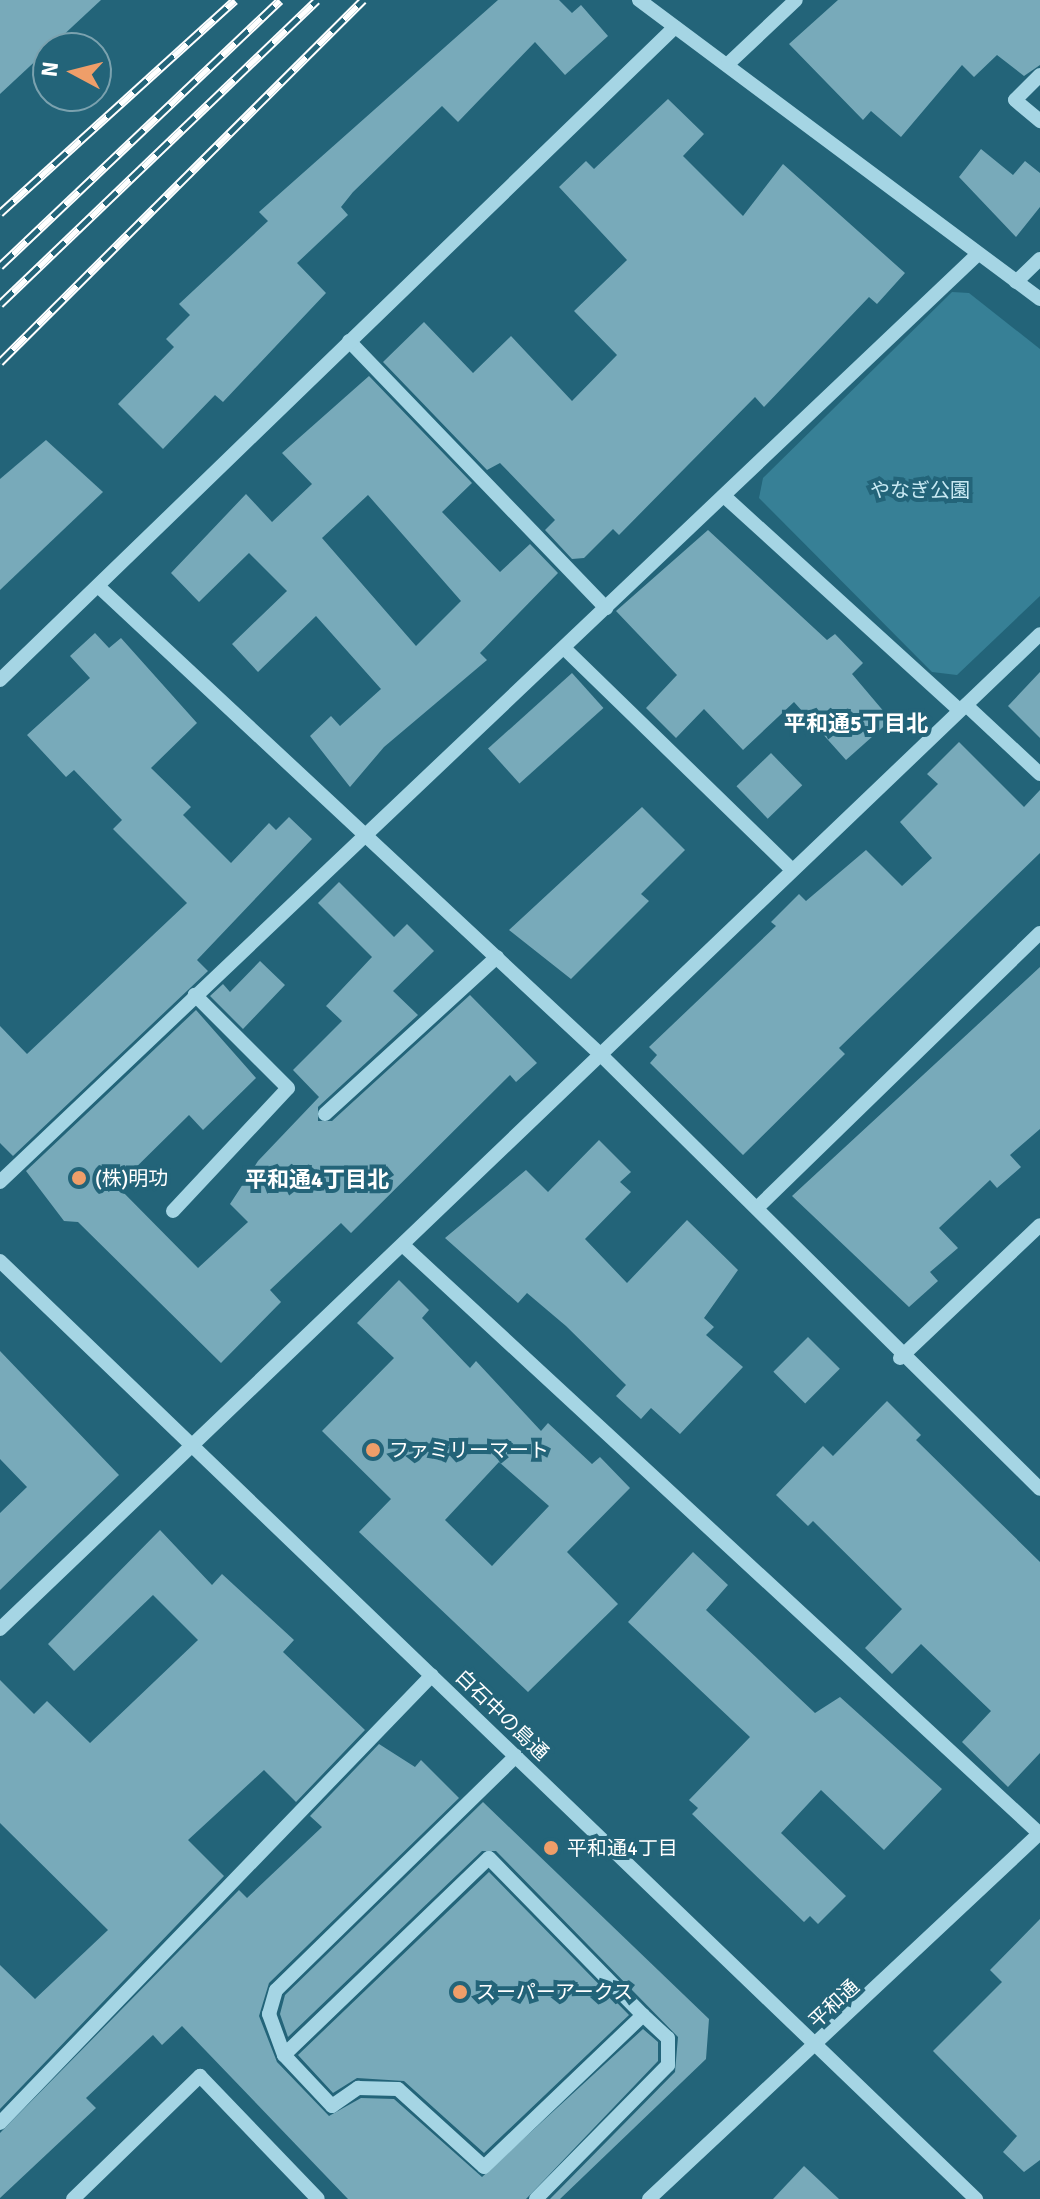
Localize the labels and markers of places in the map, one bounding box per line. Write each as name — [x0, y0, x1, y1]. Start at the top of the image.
place label: (株)明功 — [95, 1166, 168, 1190]
marker: (株)明功 — [70, 1169, 88, 1187]
place label: ファミリーマート — [389, 1438, 549, 1462]
marker: ファミリーマート — [364, 1441, 382, 1459]
place label: 平和通4丁目 — [567, 1836, 678, 1860]
marker: 平和通4丁目 — [542, 1839, 560, 1857]
place label: スーパーアークス — [476, 1980, 635, 2004]
marker: スーパーアークス — [451, 1983, 469, 2001]

